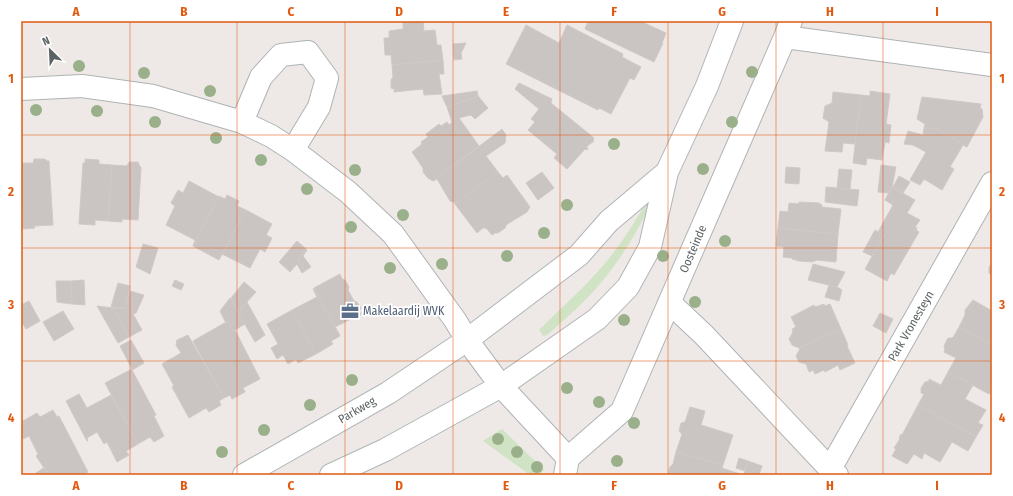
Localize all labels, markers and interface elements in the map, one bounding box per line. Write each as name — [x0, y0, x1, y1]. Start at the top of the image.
text: A — [71, 4, 80, 19]
text: B — [180, 4, 188, 19]
text: C — [288, 4, 295, 19]
text: D — [395, 4, 403, 19]
text: E — [503, 4, 509, 19]
text: F — [611, 4, 617, 19]
text: G — [718, 4, 726, 19]
text: H — [826, 4, 834, 19]
text: I — [935, 4, 939, 19]
north arrow — [30, 30, 70, 70]
text: N — [40, 34, 52, 49]
text: 1 — [8, 71, 14, 86]
text: 1 — [999, 71, 1005, 86]
text: 2 — [7, 184, 14, 199]
text: 2 — [998, 184, 1005, 199]
street label: Oosteinde — [677, 223, 709, 275]
street label: Park Vronesteyn — [885, 288, 937, 364]
text: 3 — [7, 297, 14, 312]
text: 3 — [998, 297, 1005, 312]
office icon: Makelaardij WVK — [340, 301, 360, 321]
place label: Makelaardij WVK — [363, 304, 445, 318]
street label: Parkweg — [336, 394, 378, 426]
text: 4 — [8, 410, 15, 425]
text: 4 — [999, 410, 1006, 425]
text: A — [71, 478, 80, 493]
text: B — [180, 478, 188, 493]
text: C — [288, 478, 295, 493]
text: D — [395, 478, 403, 493]
text: E — [503, 478, 509, 493]
text: F — [611, 478, 617, 493]
text: G — [718, 478, 726, 493]
text: H — [826, 478, 834, 493]
text: I — [935, 478, 939, 493]

